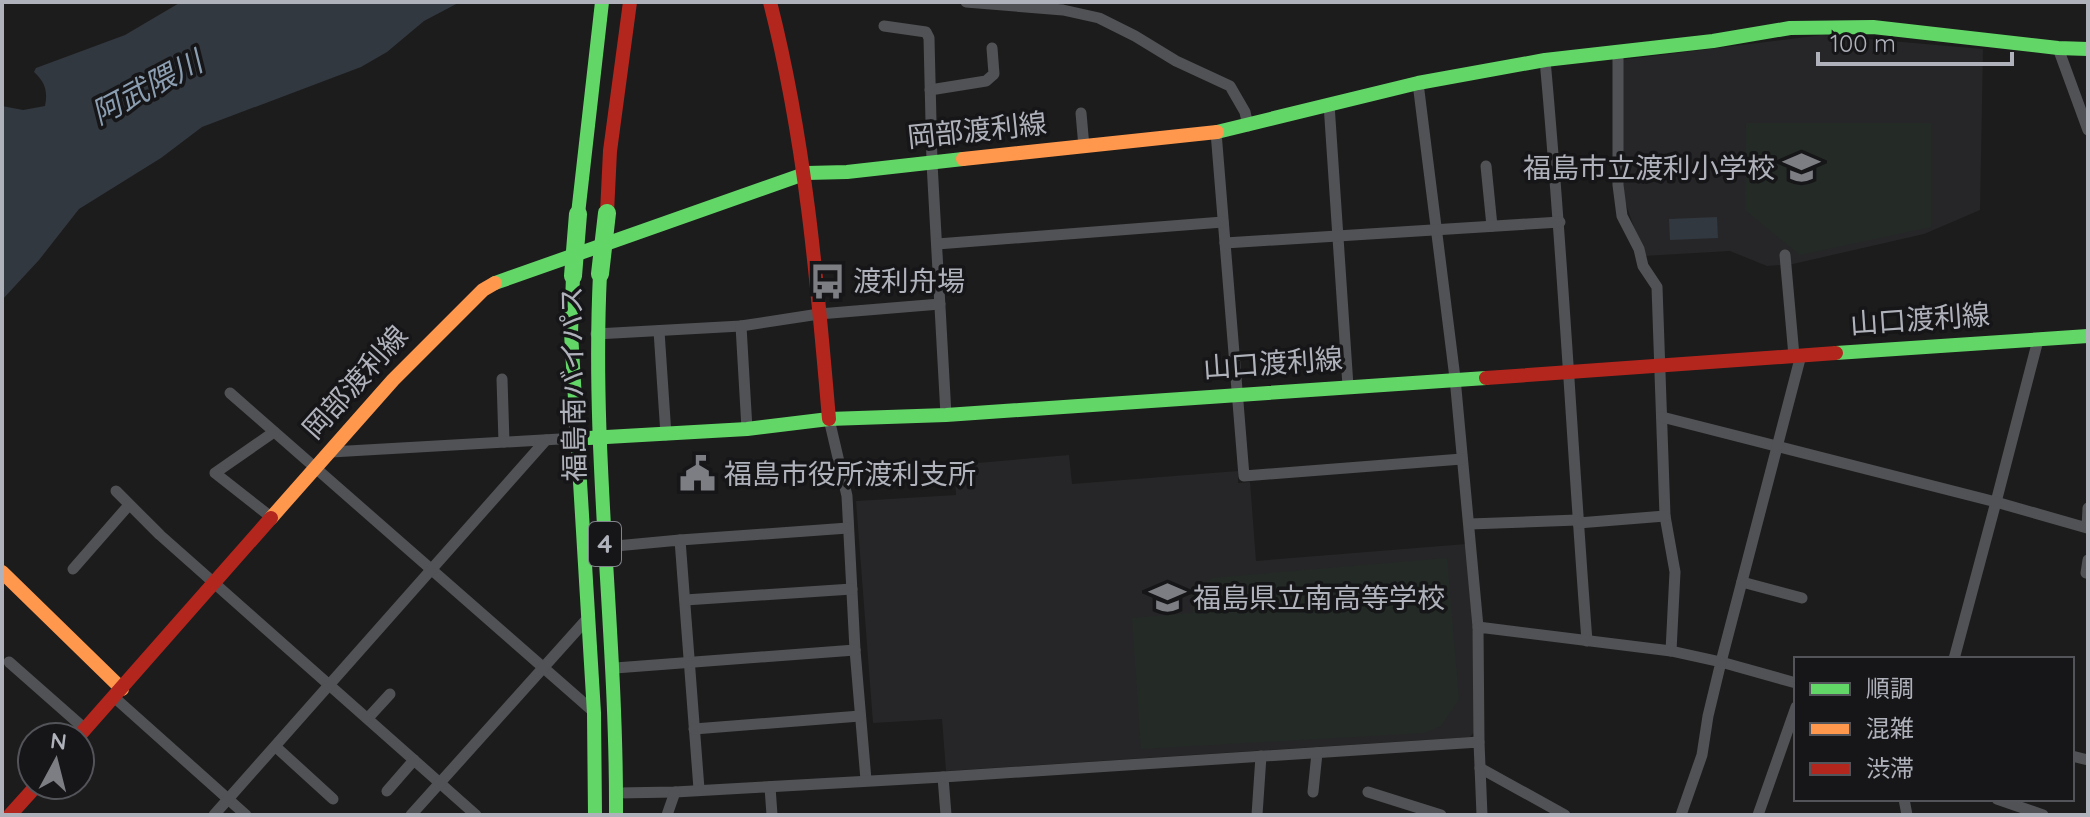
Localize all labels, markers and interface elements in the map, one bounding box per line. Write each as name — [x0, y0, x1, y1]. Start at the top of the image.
scale bar — [1818, 16, 2012, 66]
text: 100 m — [1830, 28, 1896, 58]
water label: 阿武隈川 — [85, 41, 211, 132]
street label: 岡部渡利線 — [905, 105, 1048, 154]
school or university icon: 福島市立渡利小学校 — [1782, 149, 1820, 187]
place label: 福島市立渡利小学校 — [1523, 150, 1775, 185]
bus stop icon: 渡利舟場 — [808, 262, 846, 300]
place label: 渡利舟場 — [853, 263, 965, 298]
street label: 福島南バイパス — [553, 286, 592, 482]
street label: 山口渡利線 — [1849, 296, 1991, 341]
street label: 岡部渡利線 — [295, 318, 414, 445]
street label: 山口渡利線 — [1202, 340, 1344, 385]
public building icon: 福島市役所渡利支所 — [679, 455, 717, 493]
place label: 福島市役所渡利支所 — [724, 456, 976, 491]
road number: 4 — [589, 522, 621, 566]
school or university icon: 福島県立南高等学校 — [1148, 579, 1186, 617]
place label: 福島県立南高等学校 — [1193, 580, 1445, 615]
legend — [1794, 657, 2074, 801]
text: 順調 — [1866, 673, 1914, 703]
text: 混雑 — [1866, 713, 1914, 743]
north arrow — [16, 721, 96, 801]
text: N — [49, 726, 68, 756]
text: 渋滞 — [1866, 753, 1914, 783]

